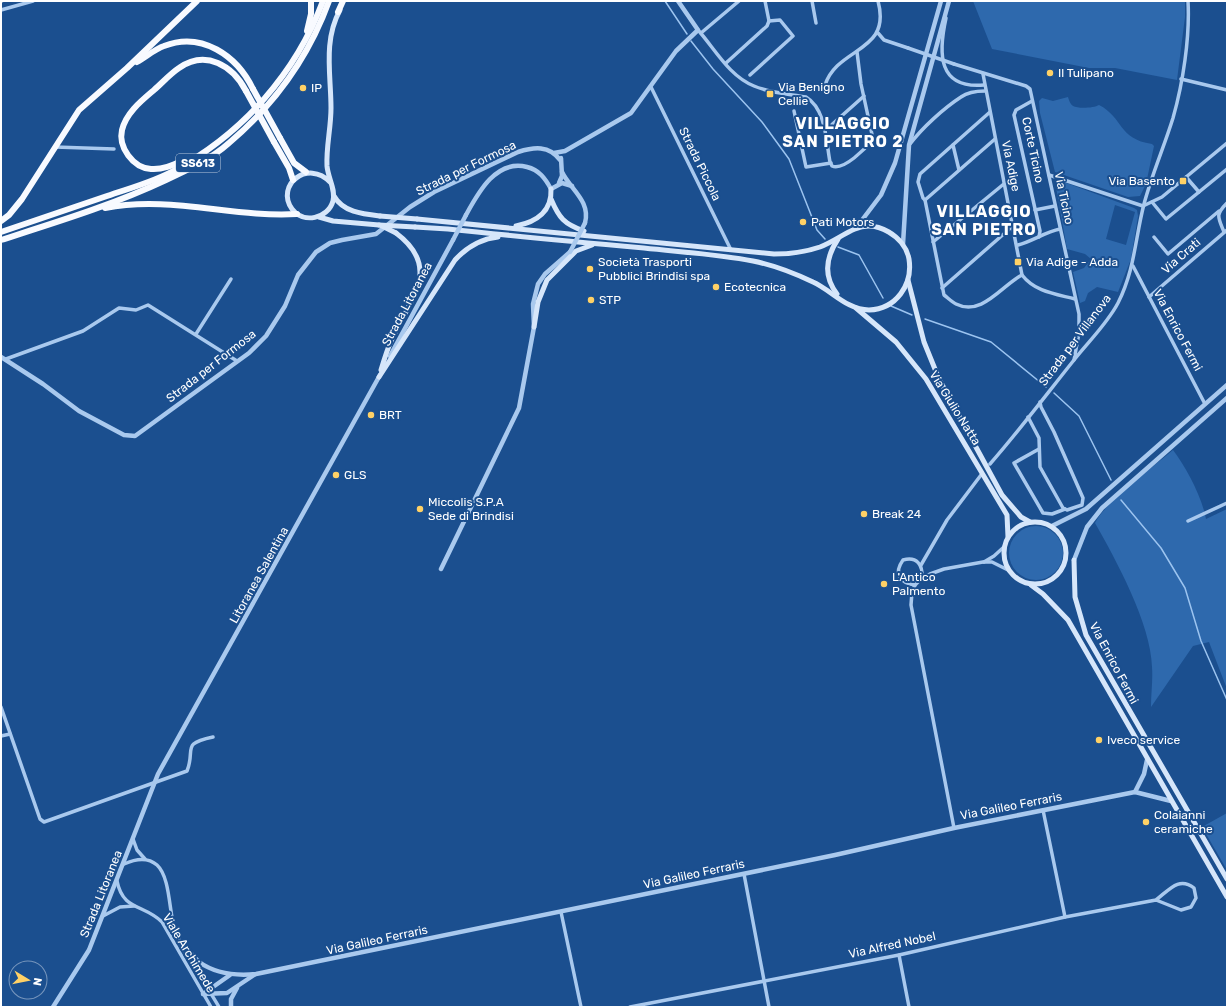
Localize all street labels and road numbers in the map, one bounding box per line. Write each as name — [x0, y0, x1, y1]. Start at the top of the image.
street label: Corte Ticino — [1019, 116, 1047, 184]
street label: Strada Piccola — [676, 125, 724, 203]
street label: Strada per Formosa — [414, 138, 518, 198]
street label: Via Adige — [999, 139, 1023, 193]
road number: SS613 — [176, 154, 220, 172]
street label: Via Ticino — [1052, 170, 1076, 226]
street label: Via Crati — [1159, 235, 1203, 277]
street label: Strada Litoranea — [379, 260, 435, 348]
street label: Via Enrico Fermi — [1151, 287, 1205, 373]
street label: Strada per Villanova — [1036, 292, 1114, 388]
street label: Strada per Formosa — [163, 327, 259, 405]
street label: Via Giulio Natta — [927, 368, 983, 448]
street label: Litoranea Salentina — [227, 524, 291, 626]
street label: Via Enrico Fermi — [1087, 620, 1141, 706]
street label: Via Galileo Ferraris — [959, 789, 1063, 823]
street label: Strada Litoranea — [77, 848, 125, 940]
street label: Via Galileo Ferraris — [642, 856, 746, 892]
street label: Viale Archimede — [160, 911, 218, 995]
street label: Via Galileo Ferraris — [325, 922, 429, 958]
street label: Via Alfred Nobel — [847, 929, 937, 961]

